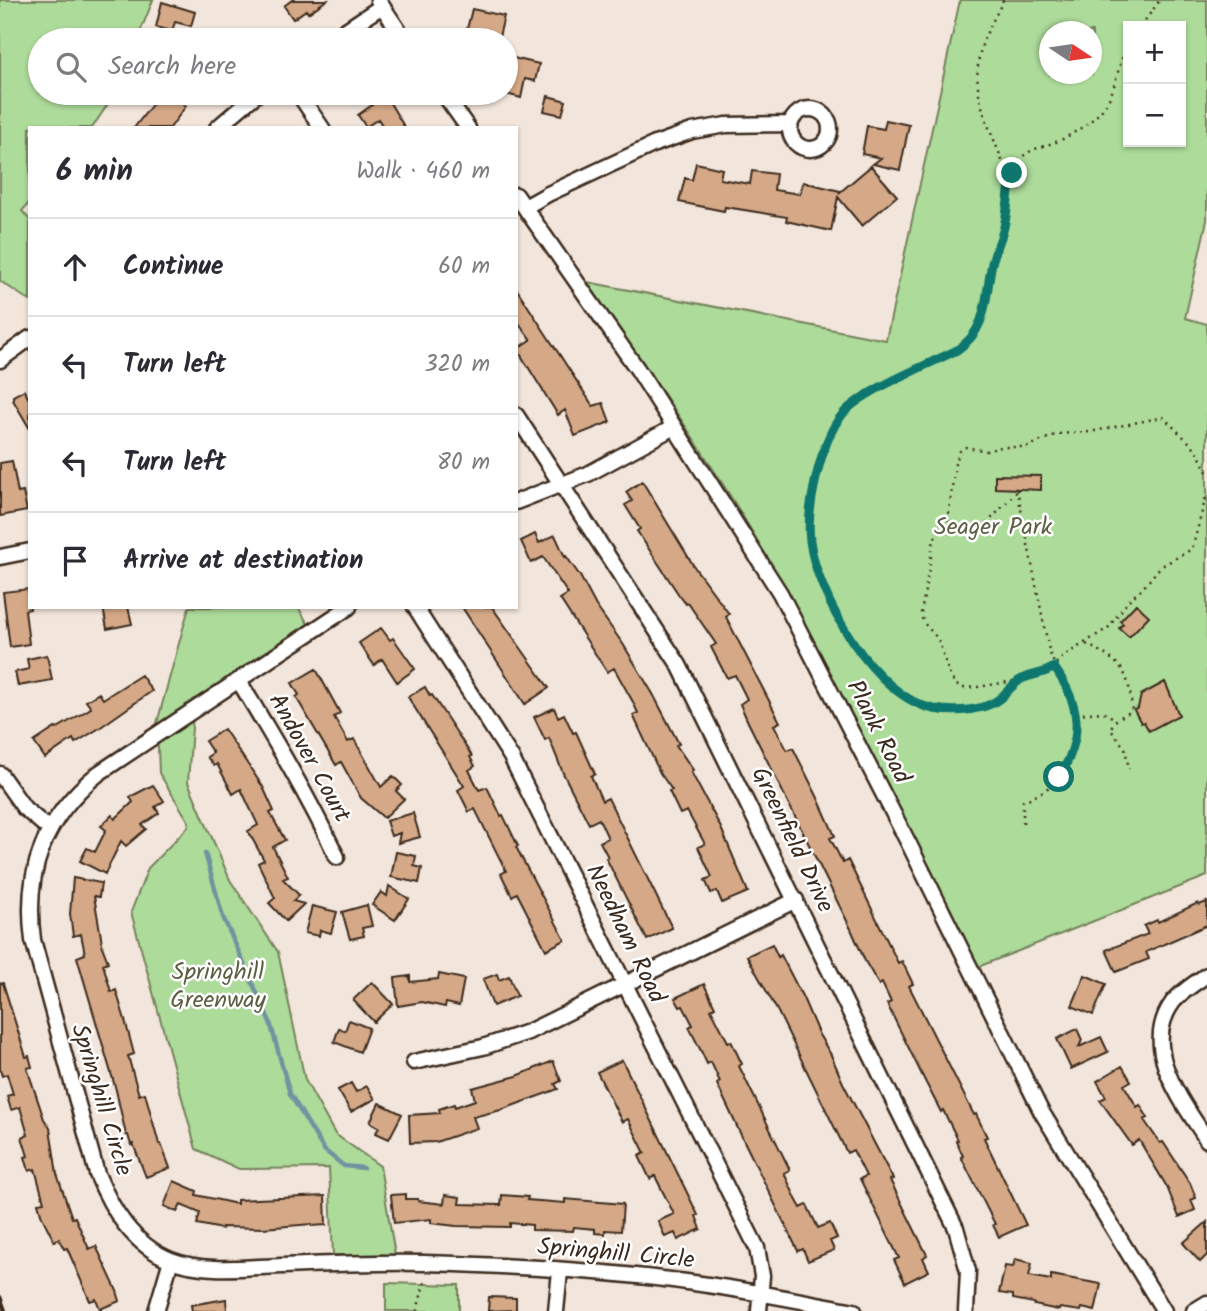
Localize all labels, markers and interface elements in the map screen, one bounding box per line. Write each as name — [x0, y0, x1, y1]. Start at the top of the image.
north arrow — [1039, 21, 1102, 84]
map controls — [1123, 21, 1186, 147]
button: + — [1123, 21, 1186, 84]
search box — [28, 28, 518, 105]
text: Search here — [108, 46, 236, 88]
icon: search — [52, 48, 90, 86]
button: − — [1123, 84, 1186, 147]
text: 6 min — [56, 148, 133, 196]
text: Walk · 460 m — [356, 154, 490, 190]
route end — [996, 157, 1027, 188]
text: Continue — [123, 246, 224, 288]
icon: ahead — [56, 248, 94, 286]
text: 60 m — [438, 249, 490, 285]
text: Turn left — [123, 344, 226, 386]
icon: left — [56, 346, 94, 384]
text: 320 m — [424, 347, 490, 383]
text: Turn left — [123, 442, 226, 484]
icon: left — [56, 444, 94, 482]
text: 80 m — [437, 445, 490, 481]
park label: Seager Park — [934, 508, 1053, 547]
text: Arrive at destination — [123, 540, 363, 582]
icon: arrive — [56, 542, 94, 580]
street label: Plank Road — [835, 673, 921, 792]
street label: Andover Court — [257, 686, 361, 830]
street label: Greenfield Drive — [740, 760, 844, 920]
route start — [1043, 761, 1074, 792]
street label: Needham Road — [574, 858, 676, 1011]
park label: Springhill Greenway — [170, 953, 267, 1020]
street label: Springhill Circle — [59, 1019, 143, 1181]
street label: Springhill Circle — [536, 1228, 696, 1280]

